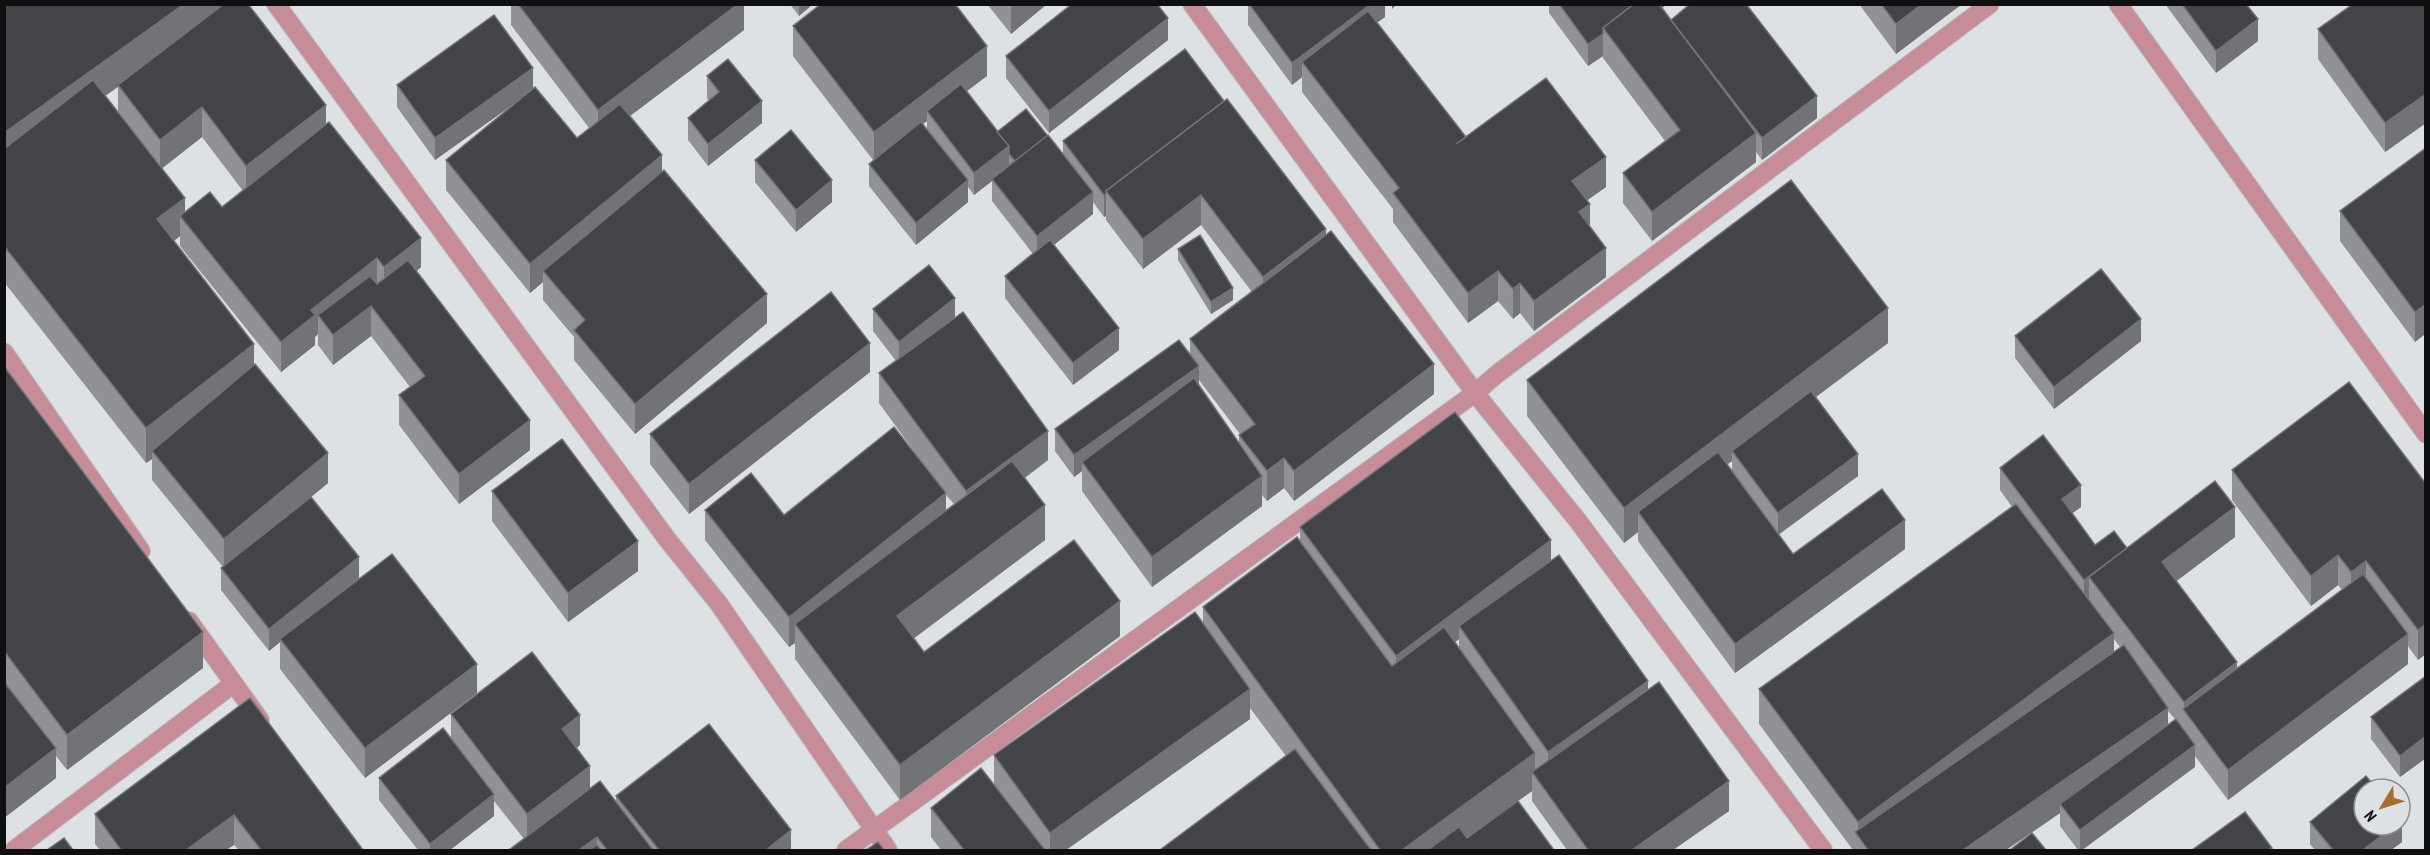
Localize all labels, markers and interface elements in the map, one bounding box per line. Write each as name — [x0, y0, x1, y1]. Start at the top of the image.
north arrow — [2352, 777, 2412, 837]
text: N — [2360, 807, 2381, 826]

